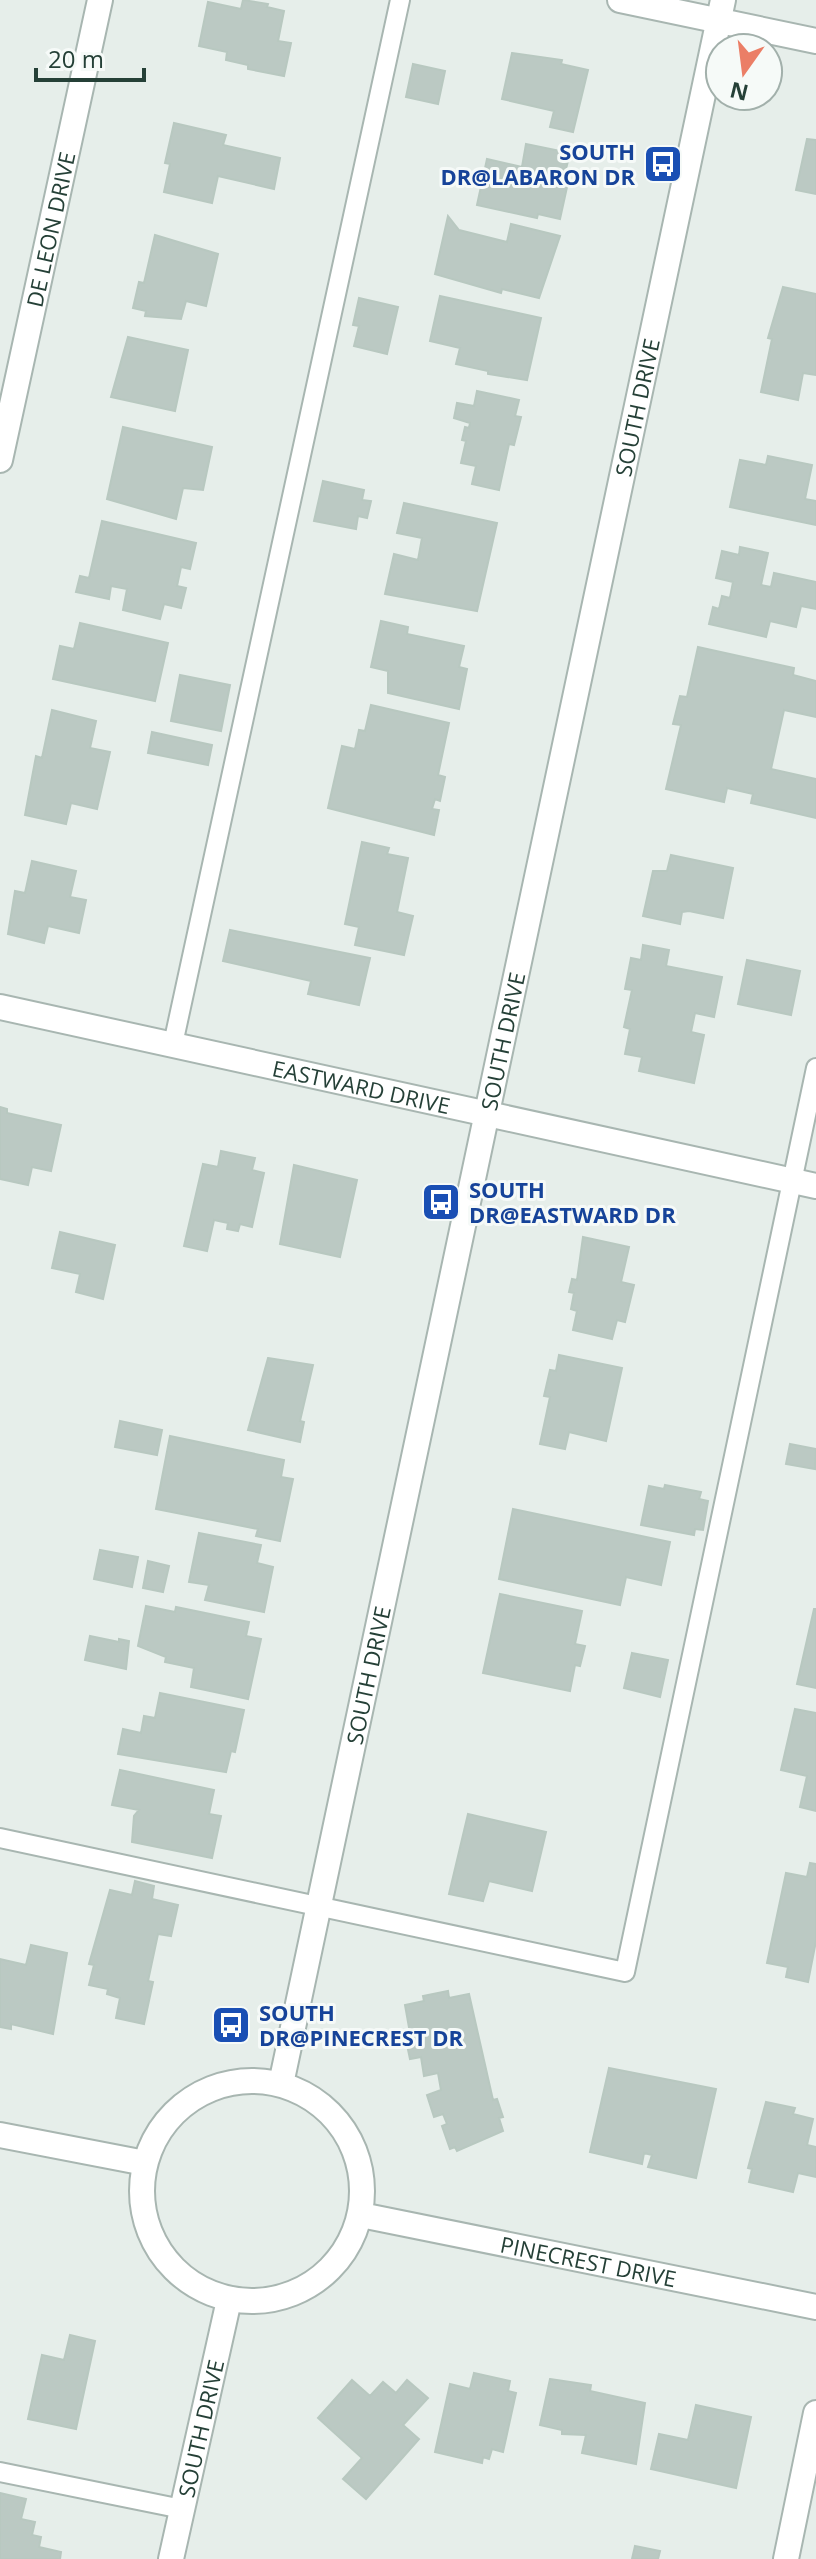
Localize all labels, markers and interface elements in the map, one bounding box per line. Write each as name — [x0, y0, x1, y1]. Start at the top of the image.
scale bar — [36, 32, 144, 82]
north arrow — [704, 32, 784, 112]
text: 20 m — [48, 42, 104, 75]
text: N — [727, 76, 751, 109]
place label: SOUTH DR@LABARON DR — [440, 136, 635, 191]
bus stop icon: SOUTH DR@LABARON DR — [642, 143, 684, 185]
street label: DE LEON DRIVE — [19, 149, 82, 310]
street label: SOUTH DRIVE — [607, 336, 666, 479]
street label: SOUTH DRIVE — [473, 969, 531, 1113]
street label: EASTWARD DRIVE — [270, 1052, 453, 1120]
place label: SOUTH DR@EASTWARD DR — [469, 1174, 676, 1229]
bus stop icon: SOUTH DR@EASTWARD DR — [420, 1181, 462, 1223]
street label: SOUTH DRIVE — [338, 1603, 397, 1747]
place label: SOUTH DR@PINECREST DR — [259, 1997, 464, 2052]
bus stop icon: SOUTH DR@PINECREST DR — [210, 2004, 252, 2046]
street label: PINECREST DRIVE — [498, 2229, 679, 2293]
street label: SOUTH DRIVE — [170, 2356, 230, 2500]

